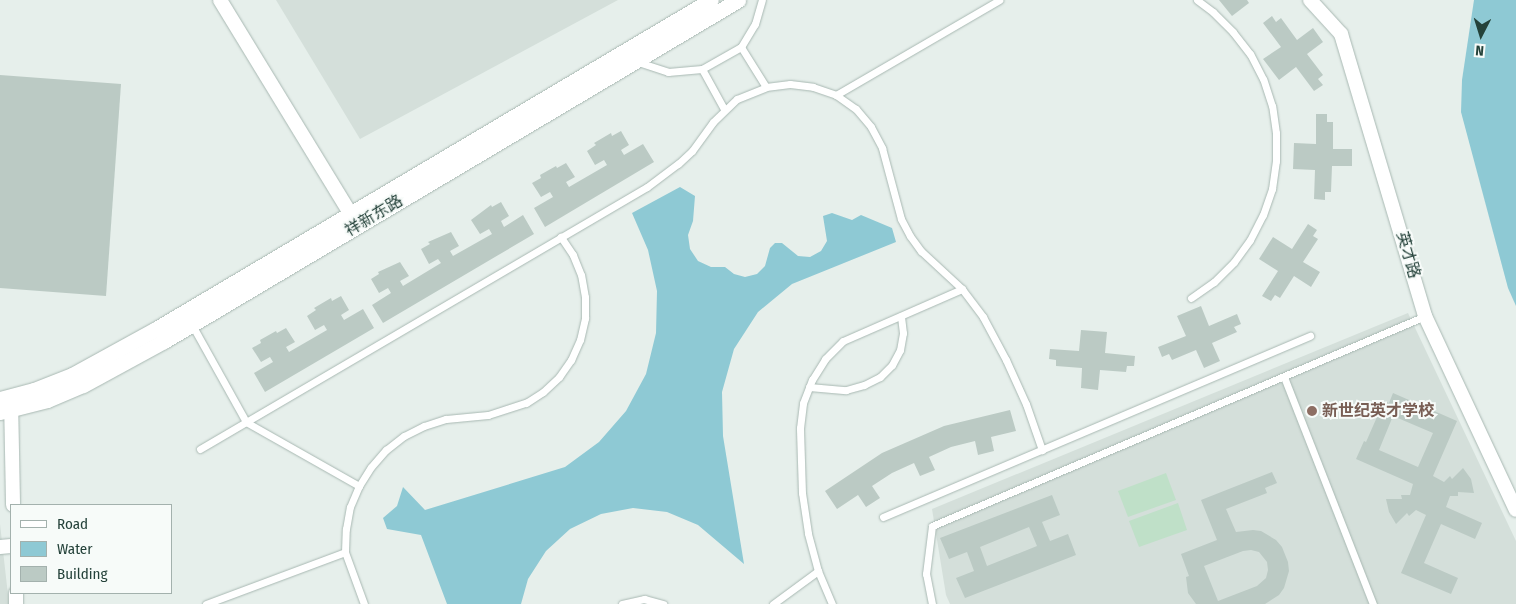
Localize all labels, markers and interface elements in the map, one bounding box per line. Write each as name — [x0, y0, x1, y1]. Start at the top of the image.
north arrow — [1456, 10, 1506, 60]
text: N — [1475, 42, 1485, 59]
street label: 祥新东路 — [342, 191, 406, 241]
street label: 英才路 — [1392, 229, 1424, 281]
place label: 新世纪英才学校 — [1322, 401, 1434, 421]
marker: 新世纪英才学校 — [1306, 405, 1318, 417]
legend — [10, 504, 172, 594]
text: Road — [57, 515, 88, 533]
text: Water — [57, 540, 92, 558]
text: Building — [57, 565, 108, 583]

